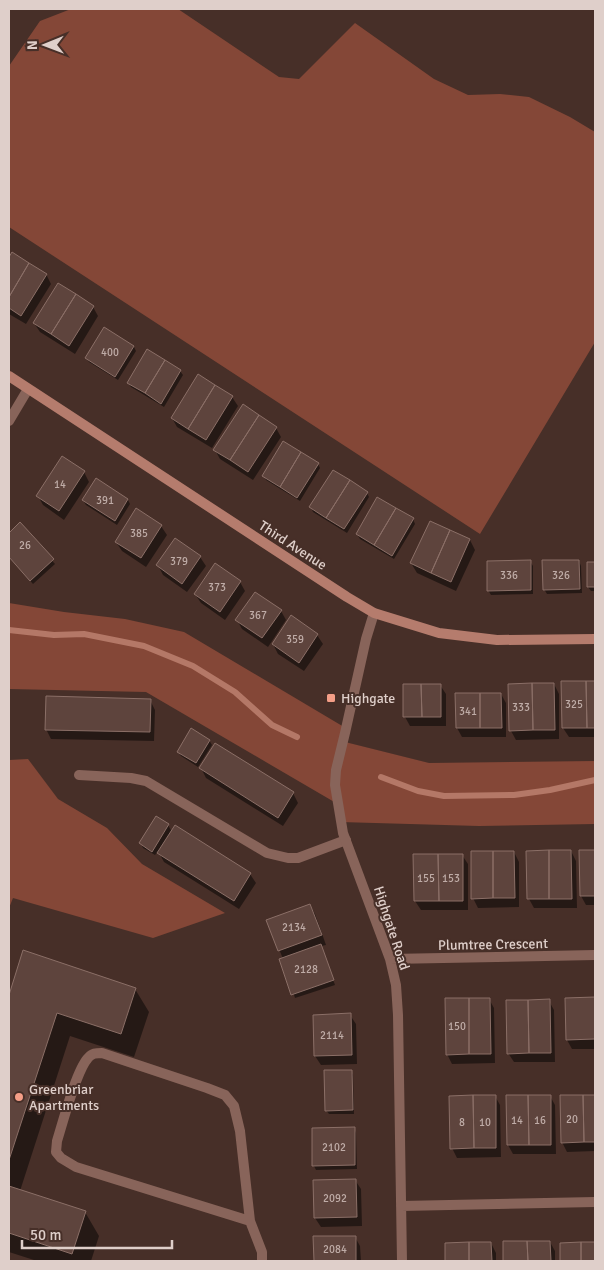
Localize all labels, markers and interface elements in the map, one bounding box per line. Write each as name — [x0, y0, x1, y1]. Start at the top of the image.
north arrow — [20, 20, 70, 70]
text: N — [24, 40, 41, 50]
house number: 400 — [101, 346, 119, 359]
house number: 14 — [54, 478, 66, 491]
house number: 391 — [96, 494, 114, 507]
street label: Third Avenue — [256, 517, 330, 574]
house number: 385 — [130, 527, 148, 540]
house number: 26 — [19, 539, 31, 552]
house number: 379 — [170, 555, 188, 568]
house number: 336 — [500, 569, 518, 582]
house number: 326 — [552, 569, 570, 582]
house number: 373 — [208, 581, 226, 594]
house number: 367 — [249, 609, 267, 622]
house number: 359 — [286, 633, 304, 646]
place label: Highgate — [341, 690, 395, 707]
marker: Highgate — [325, 692, 337, 704]
house number: 325 — [565, 698, 583, 711]
house number: 333 — [512, 701, 530, 714]
house number: 341 — [459, 705, 477, 718]
house number: 155 — [417, 872, 435, 885]
house number: 153 — [442, 872, 460, 885]
street label: Highgate Road — [370, 884, 413, 972]
house number: 2134 — [282, 921, 306, 934]
street label: Plumtree Crescent — [438, 935, 548, 954]
house number: 2128 — [294, 963, 318, 976]
house number: 150 — [448, 1020, 466, 1033]
house number: 2114 — [320, 1029, 344, 1042]
place label: Greenbriar Apartments — [29, 1081, 99, 1114]
marker: Greenbriar Apartments — [13, 1091, 25, 1103]
house number: 20 — [566, 1113, 578, 1126]
house number: 14 — [511, 1114, 523, 1127]
house number: 16 — [534, 1114, 546, 1127]
house number: 8 — [459, 1116, 465, 1129]
house number: 10 — [479, 1116, 491, 1129]
house number: 2102 — [322, 1141, 346, 1154]
house number: 2092 — [323, 1192, 347, 1205]
scale bar — [22, 1218, 172, 1250]
text: 50 m — [30, 1226, 61, 1244]
house number: 2084 — [323, 1243, 347, 1256]

